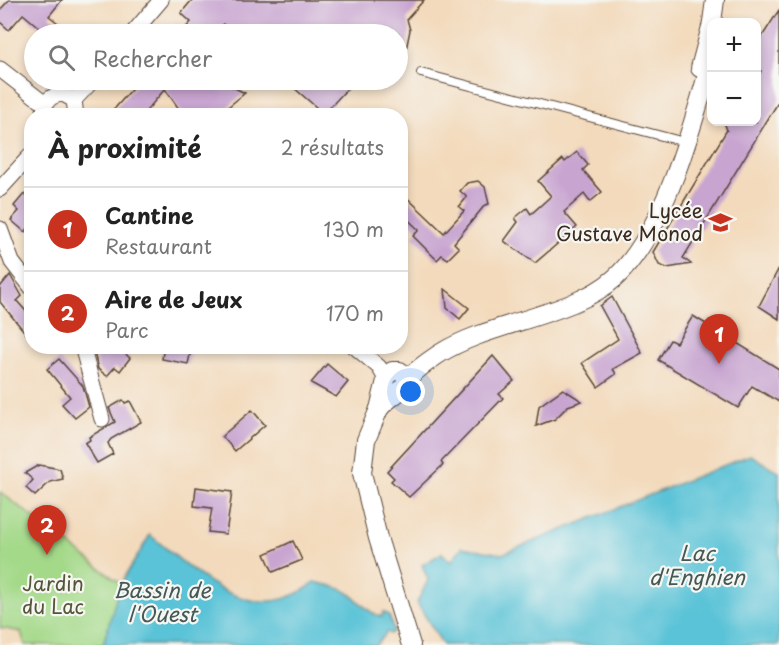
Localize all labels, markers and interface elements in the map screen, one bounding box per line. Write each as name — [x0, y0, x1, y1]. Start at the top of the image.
map controls — [707, 18, 761, 126]
button: + — [707, 18, 761, 72]
search box — [24, 24, 408, 90]
icon: search — [45, 41, 78, 74]
text: Rechercher — [93, 41, 212, 74]
button: − — [707, 72, 761, 126]
text: À proximité — [48, 128, 202, 167]
text: 2 résultats — [281, 132, 384, 162]
place label: Lycée Gustave Monod — [556, 195, 703, 248]
text: Cantine — [105, 198, 194, 231]
school or university icon: Lycée Gustave Monod — [708, 209, 734, 235]
text: 1 — [63, 214, 72, 244]
text: 130 m — [324, 214, 384, 244]
text: Restaurant — [105, 231, 212, 261]
text: Aire de Jeux — [105, 282, 242, 315]
text: 2 — [60, 298, 75, 328]
text: 170 m — [326, 298, 384, 328]
pin: 1 — [700, 314, 738, 364]
text: Parc — [105, 315, 148, 345]
your location — [396, 377, 425, 406]
pin: 2 — [28, 506, 66, 555]
water label: Lac d'Enghien — [649, 536, 746, 592]
park label: Jardin du Lac — [22, 568, 84, 621]
water label: Bassin de l'Ouest — [113, 573, 212, 629]

